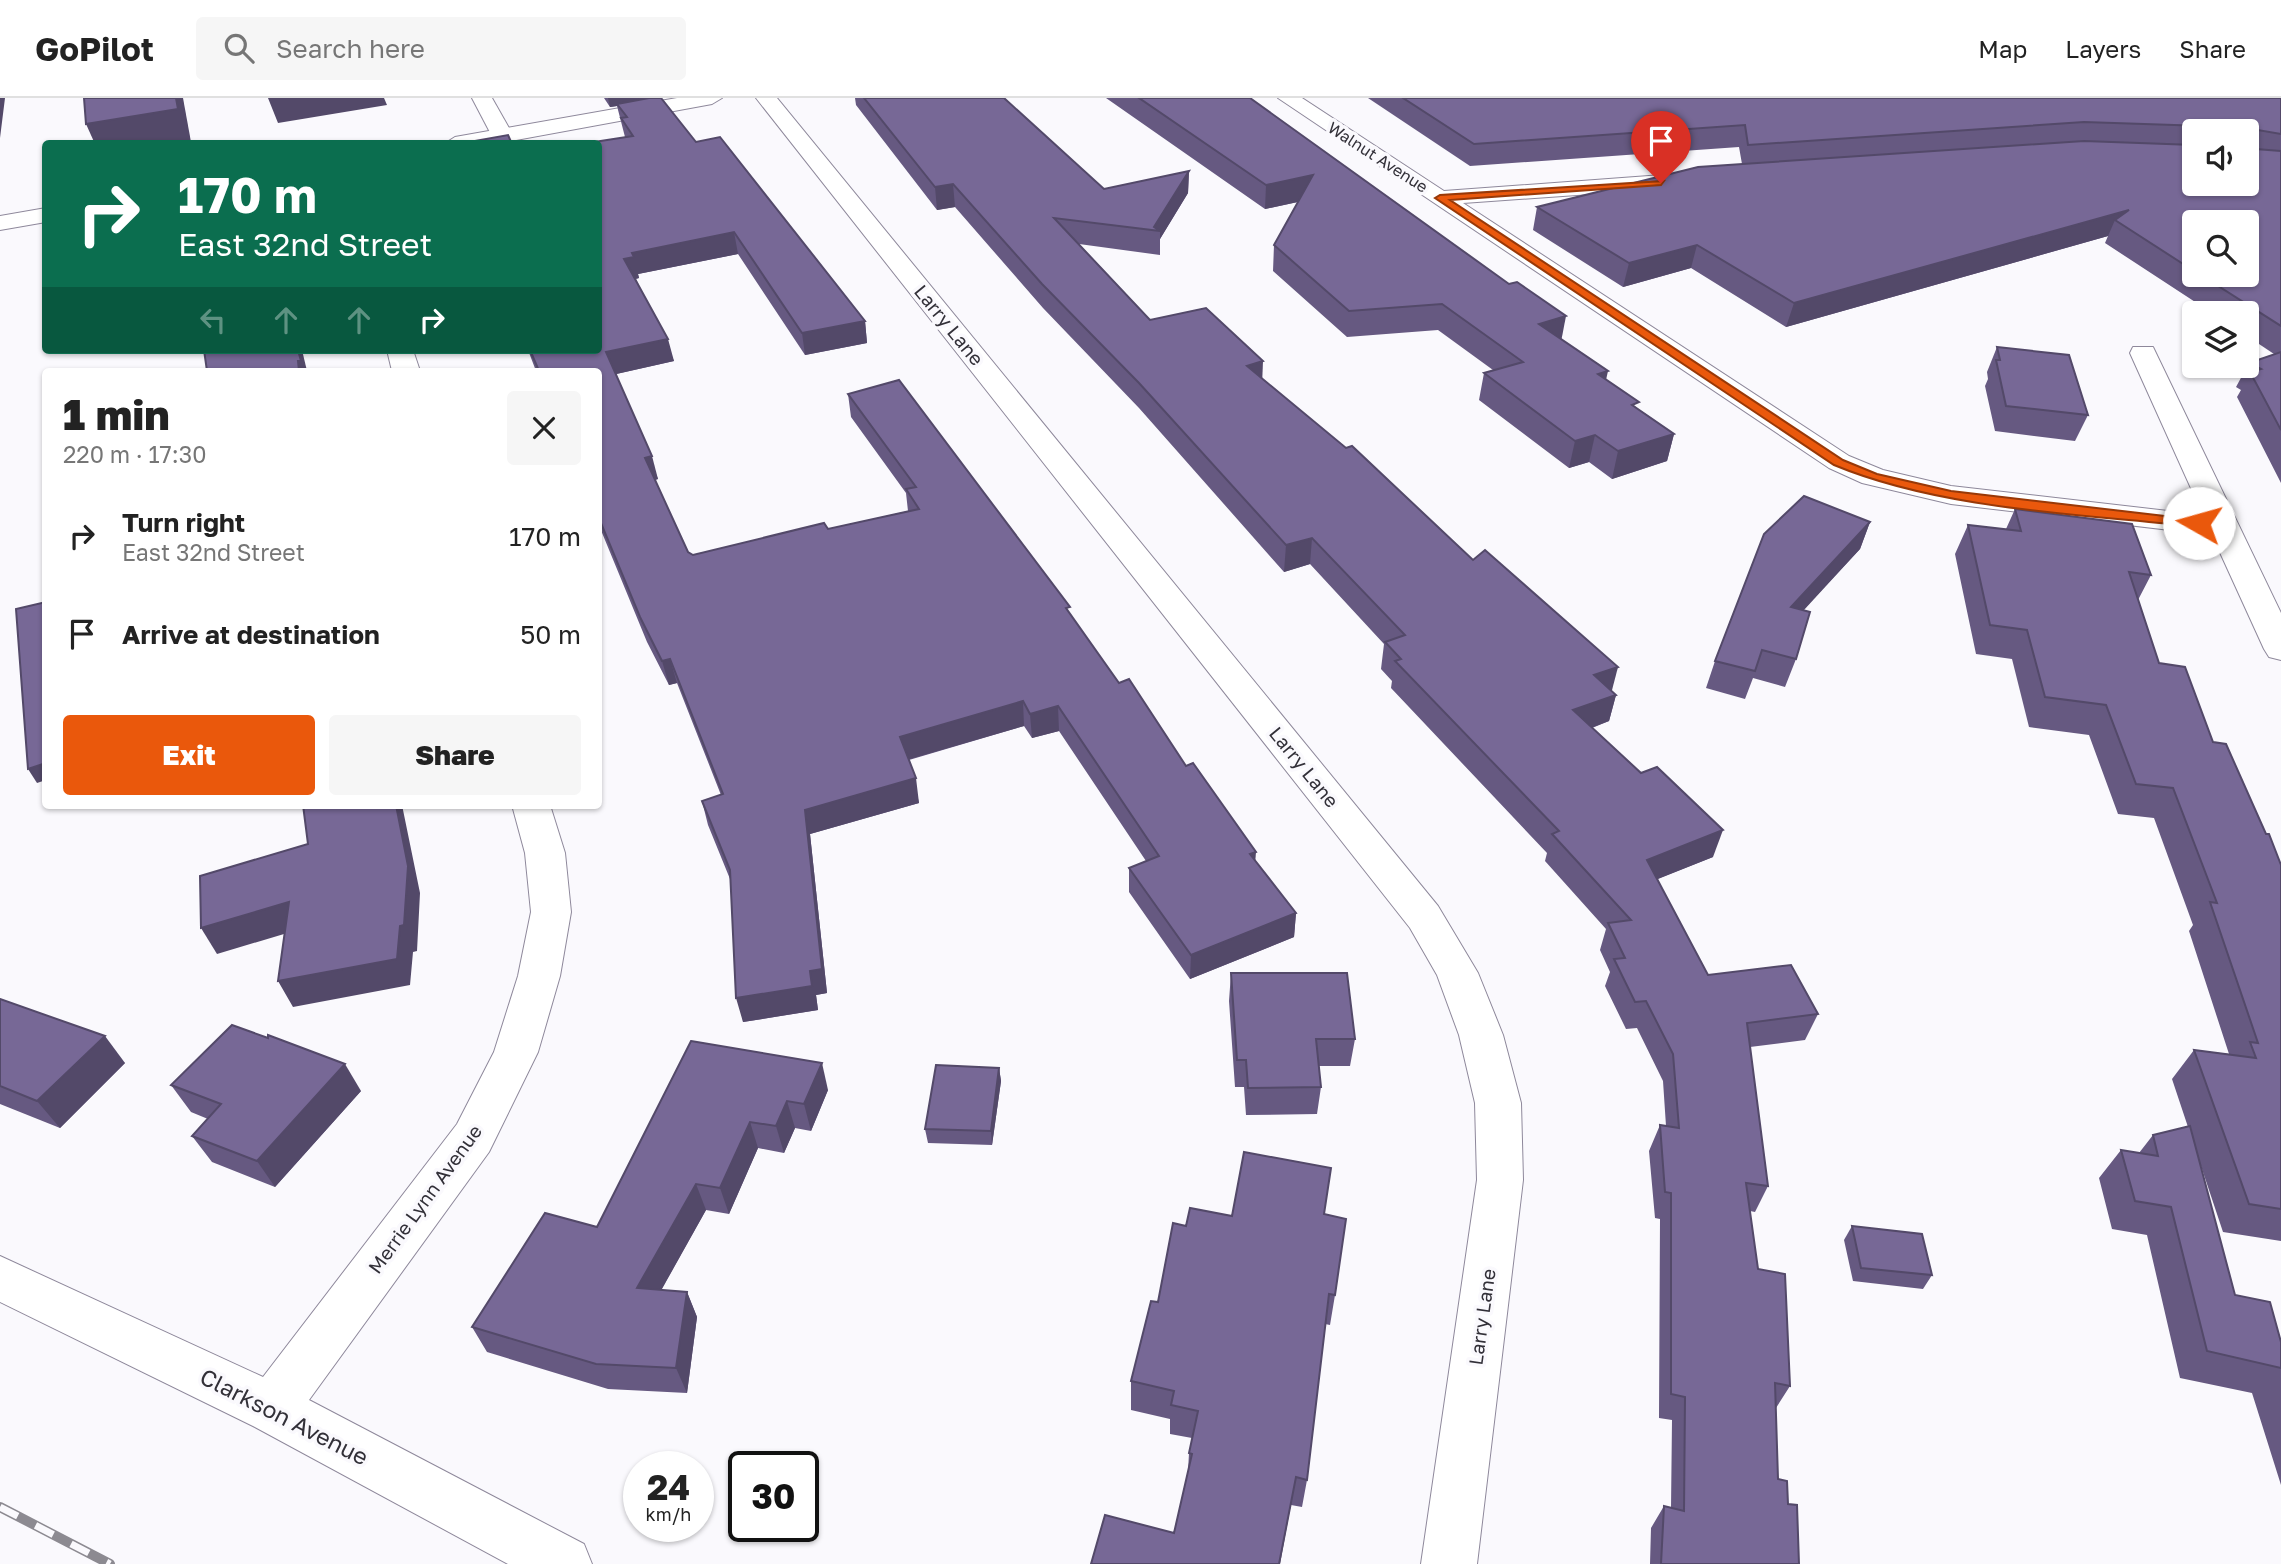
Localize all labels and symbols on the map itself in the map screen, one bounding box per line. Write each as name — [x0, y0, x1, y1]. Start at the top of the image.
pin — [1631, 111, 1691, 183]
street label: Walnut Avenue — [1324, 117, 1432, 197]
street label: Larry Lane — [910, 280, 989, 370]
position arrow — [2162, 486, 2236, 560]
street label: Larry Lane — [1265, 722, 1344, 812]
street label: Merrie Lynn Avenue — [363, 1120, 486, 1278]
street label: Larry Lane — [1463, 1267, 1500, 1367]
street label: Clarkson Avenue — [196, 1362, 373, 1471]
speed limit sign: 30 — [728, 1451, 819, 1542]

